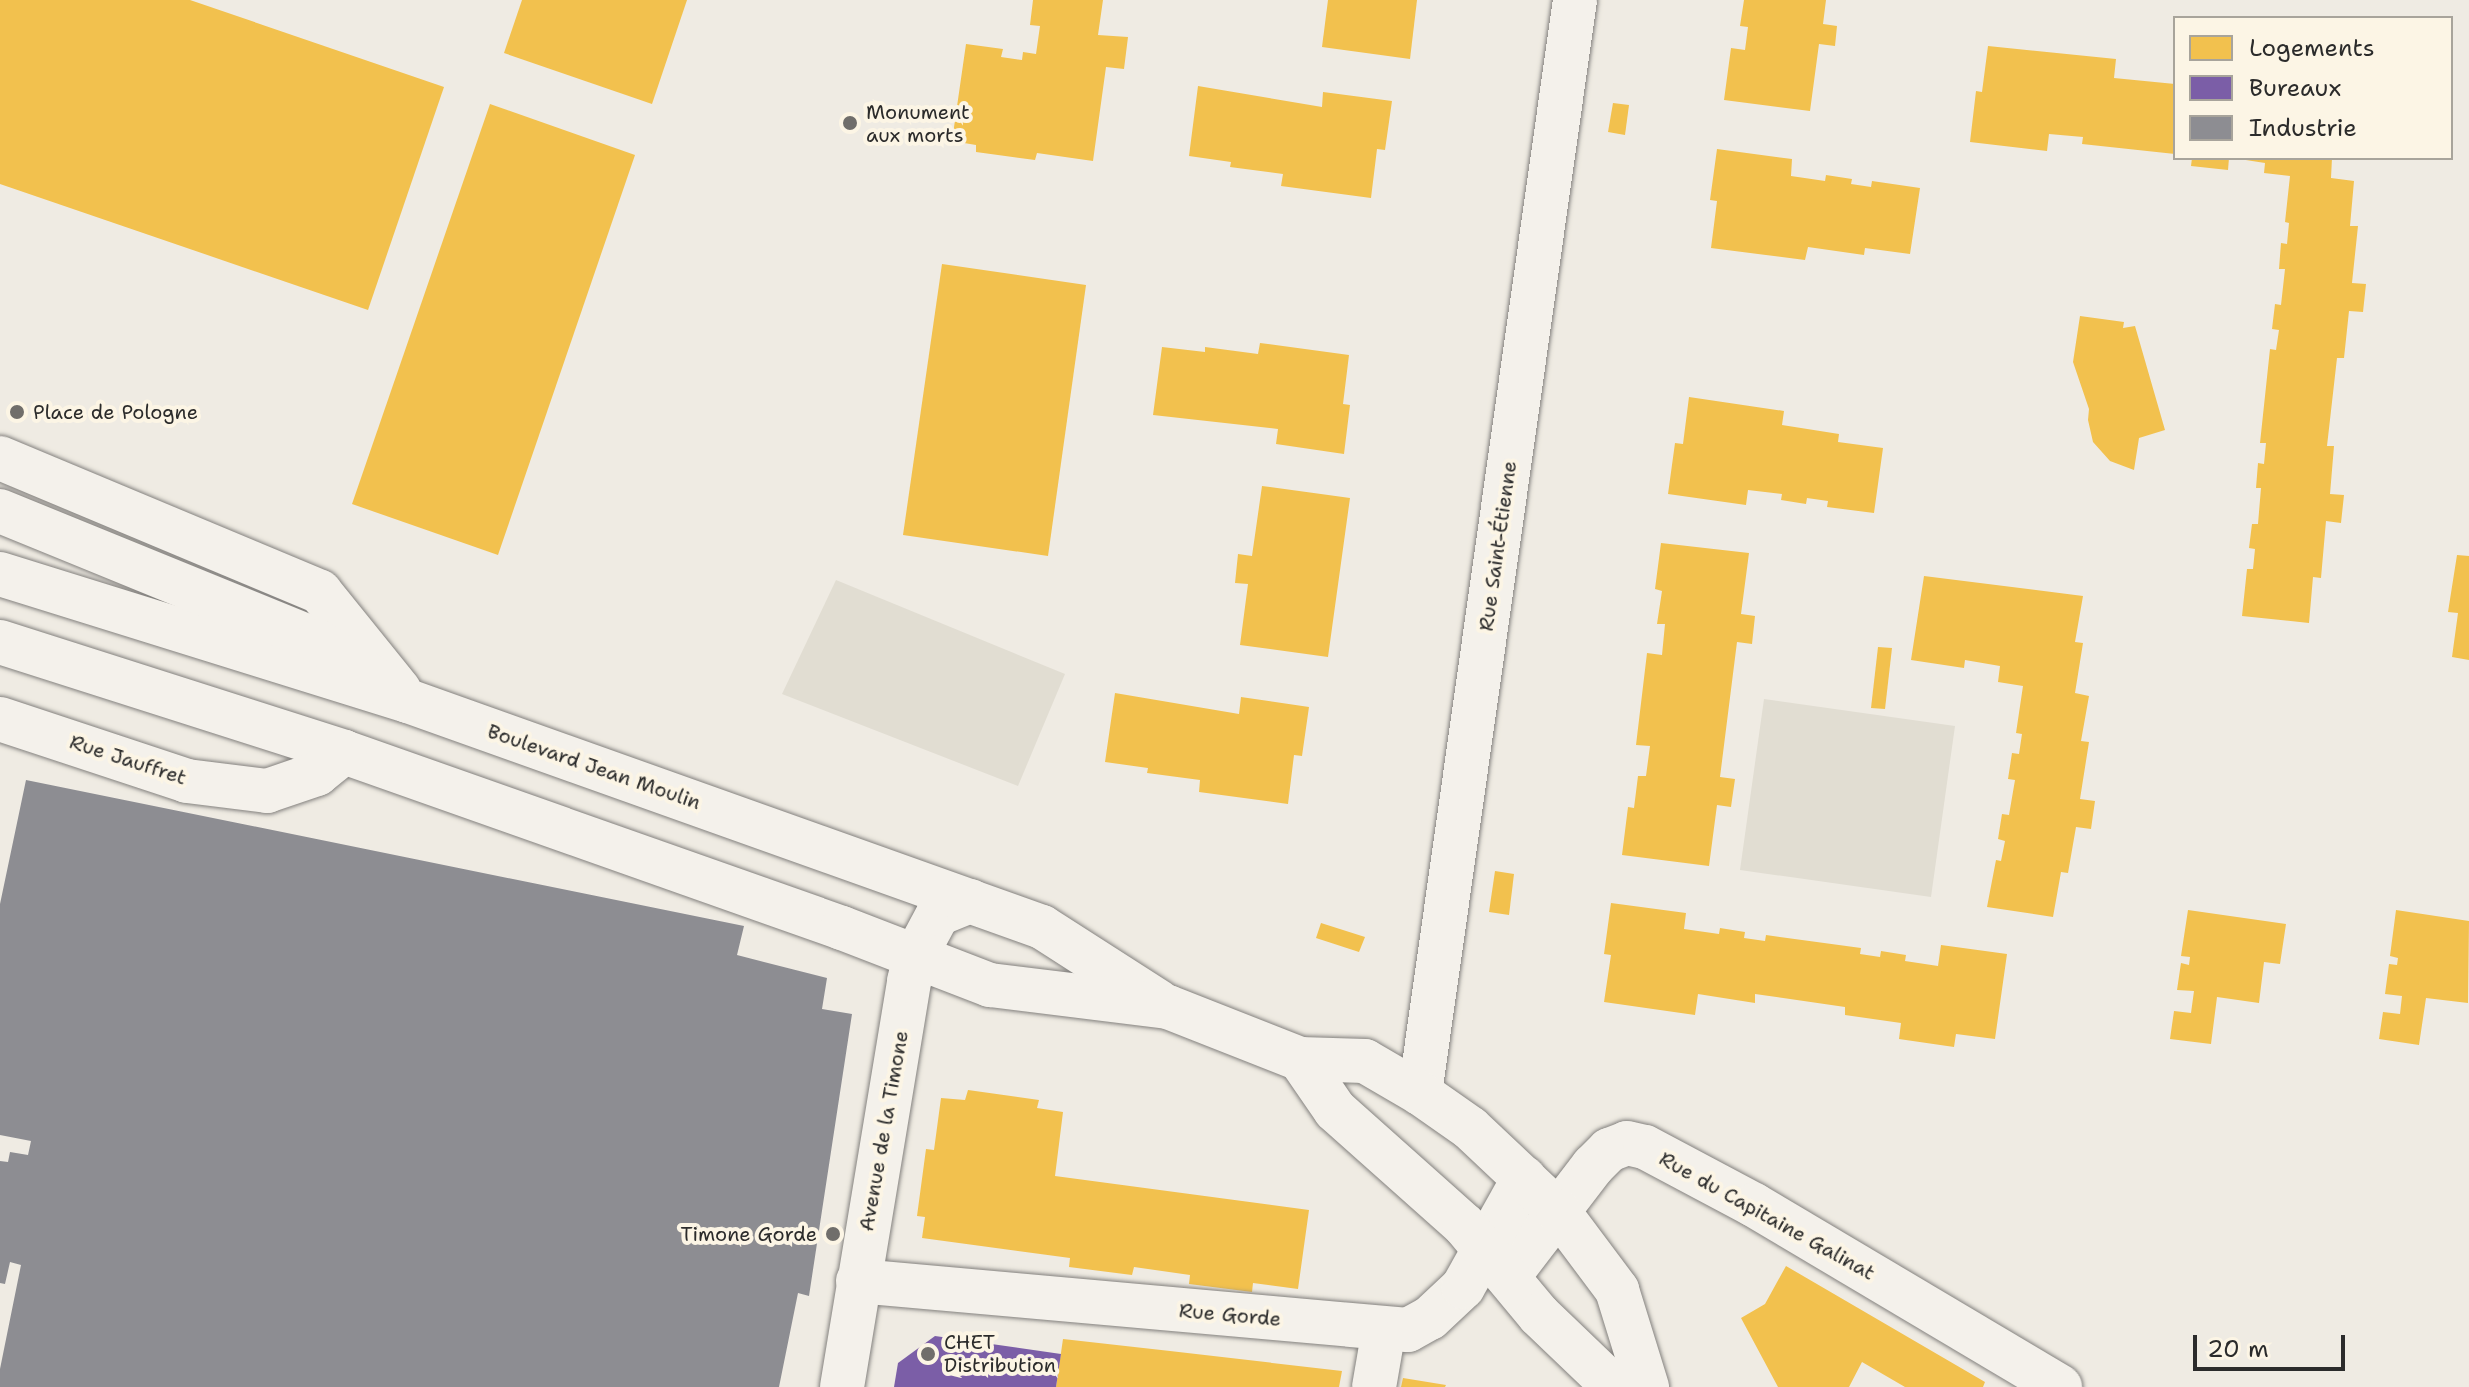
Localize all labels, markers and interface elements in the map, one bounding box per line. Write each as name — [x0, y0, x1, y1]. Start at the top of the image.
legend — [2173, 16, 2453, 160]
text: Logements — [2249, 32, 2375, 64]
text: Bureaux — [2249, 72, 2341, 104]
place label: Monument aux morts — [866, 100, 970, 147]
text: Industrie — [2249, 112, 2357, 144]
marker: Monument aux morts — [841, 114, 859, 132]
place label: Place de Pologne — [33, 400, 198, 424]
marker: Place de Pologne — [8, 403, 26, 421]
street label: Rue Saint-Étienne — [1474, 459, 1522, 633]
street label: Boulevard Jean Moulin — [484, 719, 704, 815]
street label: Rue Jauffret — [67, 730, 189, 790]
street label: Avenue de la Timone — [855, 1029, 913, 1233]
street label: Rue du Capitaine Galinat — [1655, 1147, 1879, 1285]
place label: Timone Gorde — [681, 1222, 817, 1246]
marker: Timone Gorde — [824, 1225, 842, 1243]
street label: Rue Gorde — [1178, 1299, 1282, 1331]
scale bar — [2197, 1319, 2349, 1369]
place label: CHET Distribution — [944, 1330, 1056, 1377]
text: 20 m — [2207, 1333, 2269, 1365]
marker: CHET Distribution — [919, 1345, 937, 1363]

